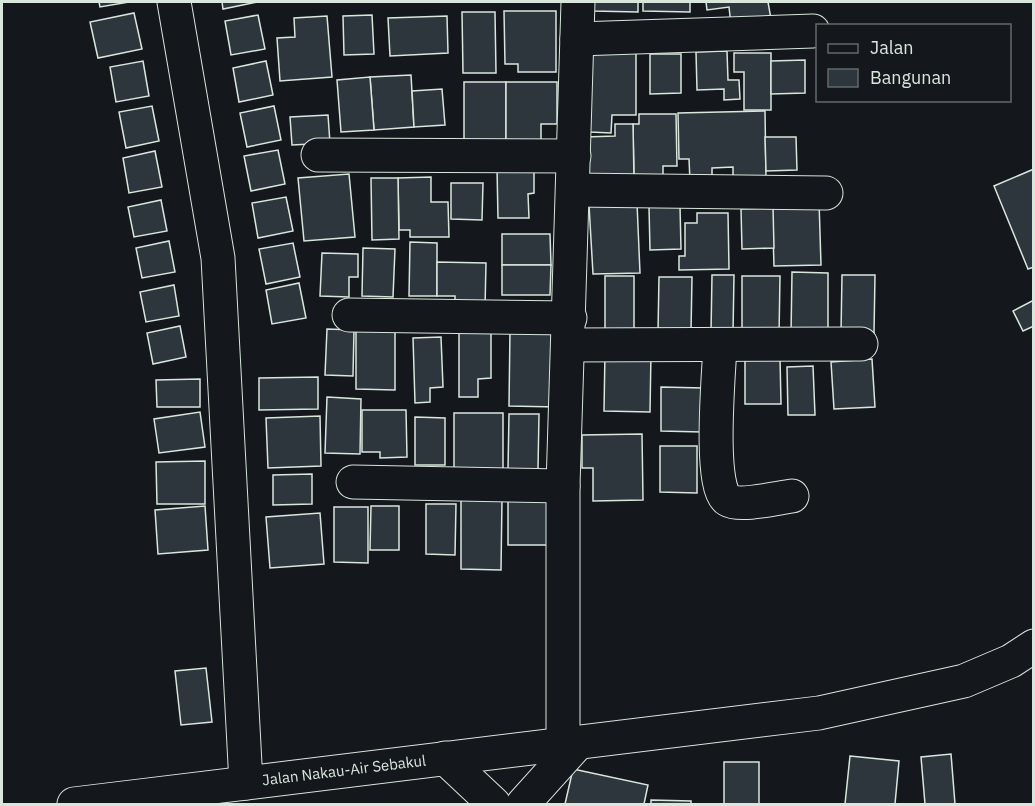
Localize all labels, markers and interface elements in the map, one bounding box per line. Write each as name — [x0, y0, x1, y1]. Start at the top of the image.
legend — [816, 24, 1011, 102]
text: Jalan — [870, 36, 914, 59]
text: Bangunan — [870, 66, 951, 89]
street label: Jalan Nakau-Air Sebakul — [261, 751, 427, 789]

